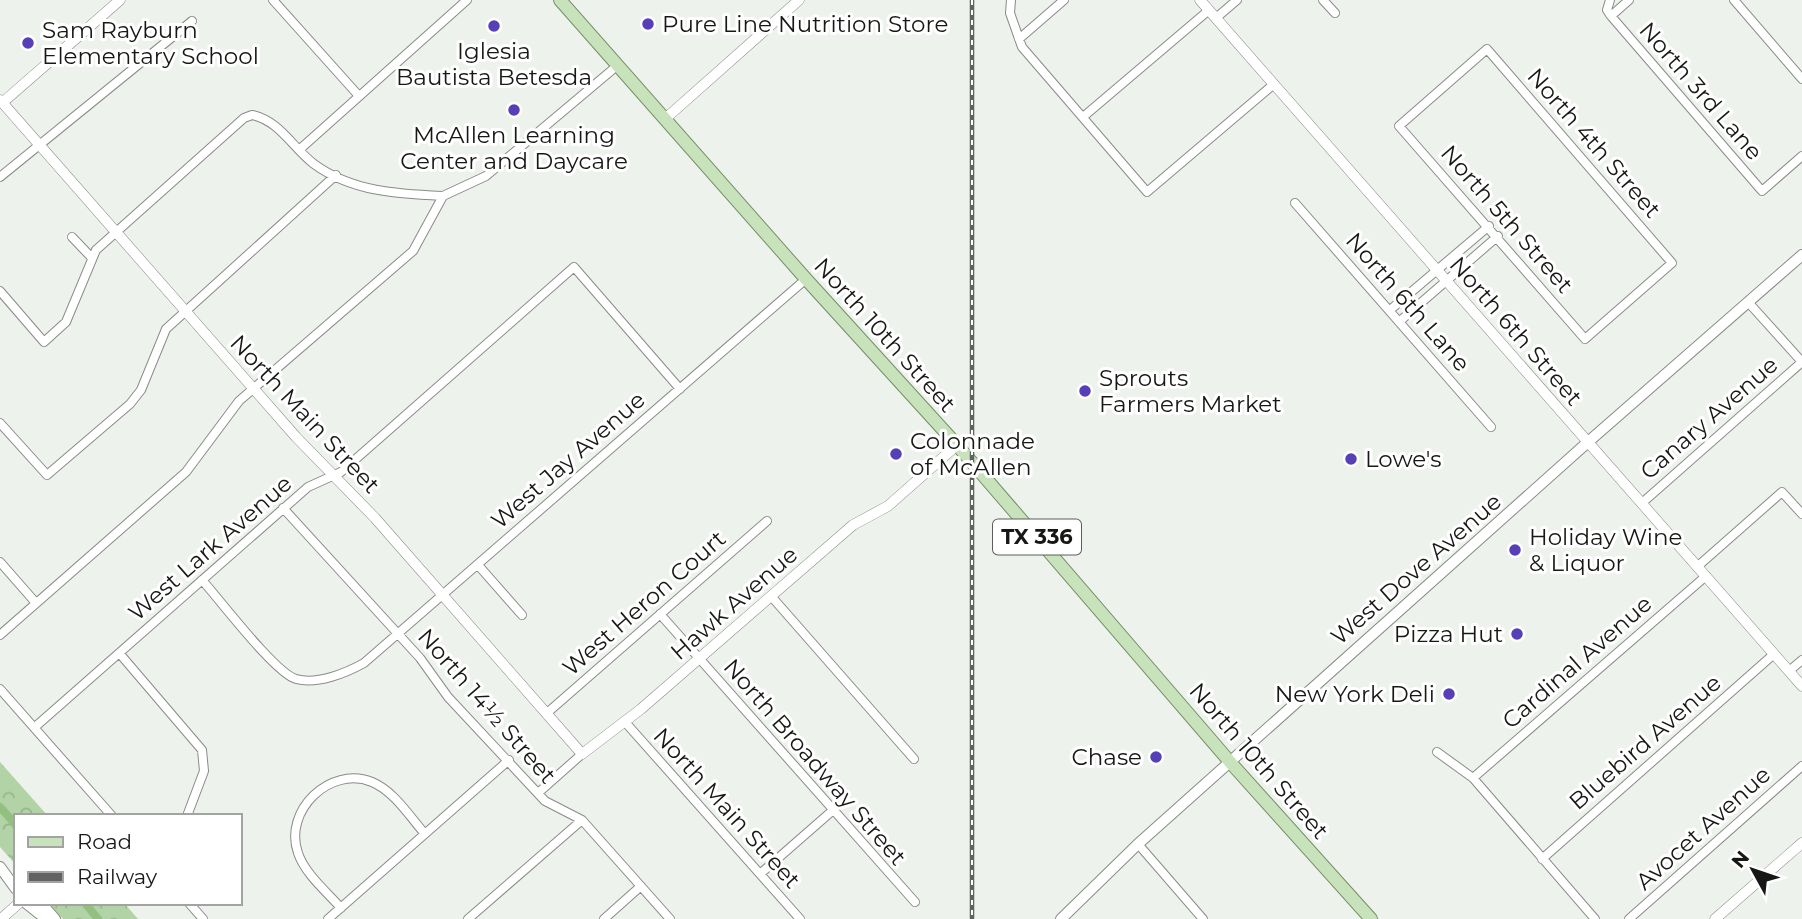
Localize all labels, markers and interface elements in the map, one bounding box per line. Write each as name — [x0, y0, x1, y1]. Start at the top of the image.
place label: Pure Line Nutrition Store — [662, 10, 948, 38]
place label: Sam Rayburn Elementary School — [42, 16, 259, 70]
marker: Pure Line Nutrition Store — [640, 16, 656, 32]
street label: North 3rd Lane — [1633, 16, 1769, 166]
marker: Iglesia Bautista Betesda — [486, 18, 502, 34]
marker: Sam Rayburn Elementary School — [20, 35, 36, 51]
place label: Iglesia Bautista Betesda — [396, 37, 592, 91]
street label: North 4th Street — [1521, 62, 1667, 224]
marker: McAllen Learning Center and Daycare — [506, 102, 522, 118]
place label: McAllen Learning Center and Daycare — [400, 121, 628, 175]
street label: North 5th Street — [1435, 139, 1579, 299]
street label: North 6th Lane — [1340, 227, 1476, 377]
street label: North 6th Street — [1444, 251, 1588, 411]
street label: North 10th Street — [808, 252, 962, 418]
street label: North Main Street — [224, 329, 386, 499]
street label: Canary Avenue — [1634, 351, 1784, 485]
place label: Sprouts Farmers Market — [1099, 364, 1282, 418]
marker: Sprouts Farmers Market — [1077, 383, 1093, 399]
street label: West Jay Avenue — [485, 386, 651, 534]
place label: Colonnade of McAllen — [910, 427, 1035, 481]
place label: Lowe's — [1365, 445, 1442, 473]
marker: Colonnade of McAllen — [888, 446, 904, 462]
marker: Lowe's — [1343, 451, 1359, 467]
street label: West Lark Avenue — [123, 469, 297, 627]
street label: West Dove Avenue — [1325, 487, 1507, 651]
road number: TX 336 — [993, 520, 1081, 554]
place label: Holiday Wine & Liquor — [1529, 523, 1682, 577]
street label: West Heron Court — [557, 525, 731, 681]
street label: Hawk Avenue — [665, 540, 803, 666]
marker: Holiday Wine & Liquor — [1507, 542, 1523, 558]
street label: Cardinal Avenue — [1497, 590, 1657, 734]
place label: Pizza Hut — [1394, 620, 1503, 648]
street label: North 14½ Street — [412, 623, 562, 789]
marker: Pizza Hut — [1509, 626, 1525, 642]
street label: North Broadway Street — [718, 653, 912, 871]
street label: Bluebird Avenue — [1563, 668, 1727, 816]
street label: North 10th Street — [1184, 677, 1334, 845]
place label: New York Deli — [1275, 680, 1435, 708]
marker: New York Deli — [1441, 686, 1457, 702]
street label: North Main Street — [648, 722, 806, 894]
place label: Chase — [1071, 743, 1142, 771]
marker: Chase — [1148, 749, 1164, 765]
street label: Avocet Avenue — [1630, 760, 1776, 896]
legend — [14, 814, 242, 905]
text: Road — [77, 829, 132, 854]
north arrow — [1718, 835, 1788, 905]
text: N — [1727, 846, 1754, 873]
text: Railway — [77, 864, 158, 889]

